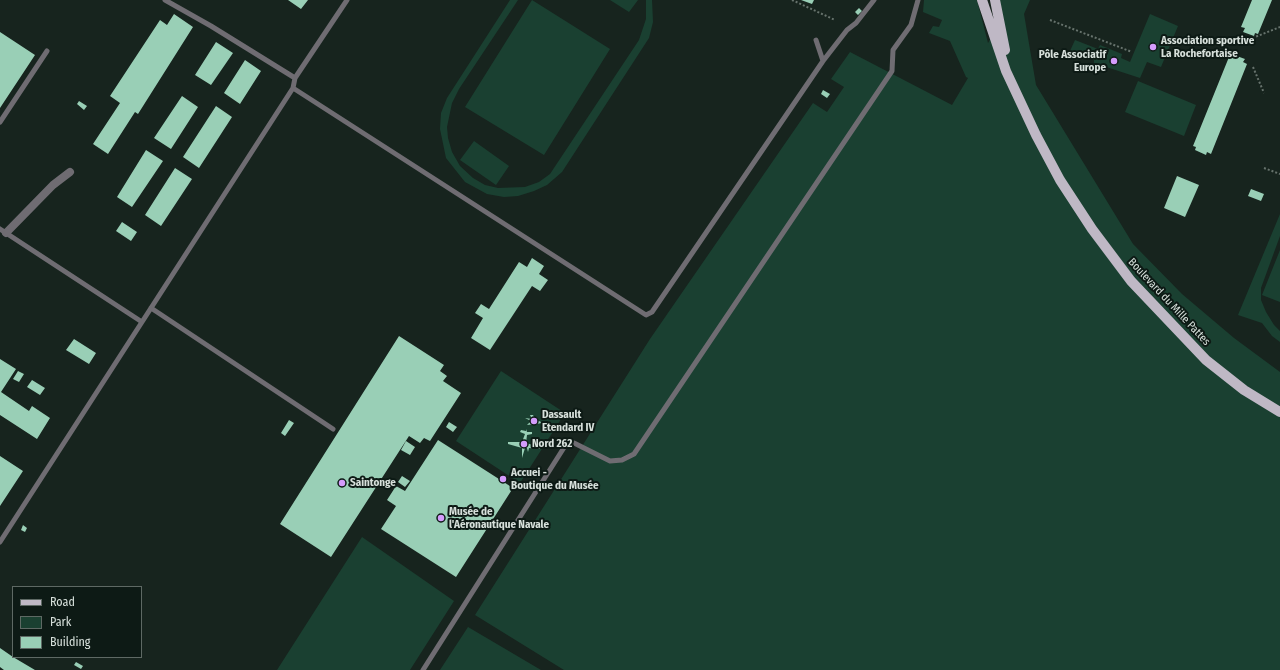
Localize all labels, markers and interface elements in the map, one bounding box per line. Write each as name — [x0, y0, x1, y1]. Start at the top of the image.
place label: Association sportive La Rochefortaise — [1161, 34, 1254, 60]
marker: Association sportive La Rochefortaise — [1148, 42, 1158, 52]
place label: Pôle Associatif Europe — [1039, 48, 1106, 74]
marker: Pôle Associatif Europe — [1109, 56, 1119, 66]
street label: Boulevard du Mille Pattes — [1125, 256, 1213, 348]
place label: Dassault Etendard IV — [542, 408, 594, 434]
marker: Dassault Etendard IV — [529, 416, 539, 426]
place label: Nord 262 — [532, 437, 572, 451]
marker: Nord 262 — [519, 439, 529, 449]
place label: Accuei - Boutique du Musée — [511, 466, 599, 492]
marker: Accuei - Boutique du Musée — [498, 474, 508, 484]
place label: Saintonge — [350, 476, 396, 490]
marker: Saintonge — [337, 478, 347, 488]
place label: Musée de l'Aéronautique Navale — [449, 505, 549, 531]
marker: Musée de l'Aéronautique Navale — [436, 513, 446, 523]
legend — [12, 586, 142, 658]
text: Road — [50, 595, 75, 609]
text: Park — [50, 615, 71, 629]
text: Building — [50, 635, 90, 649]

